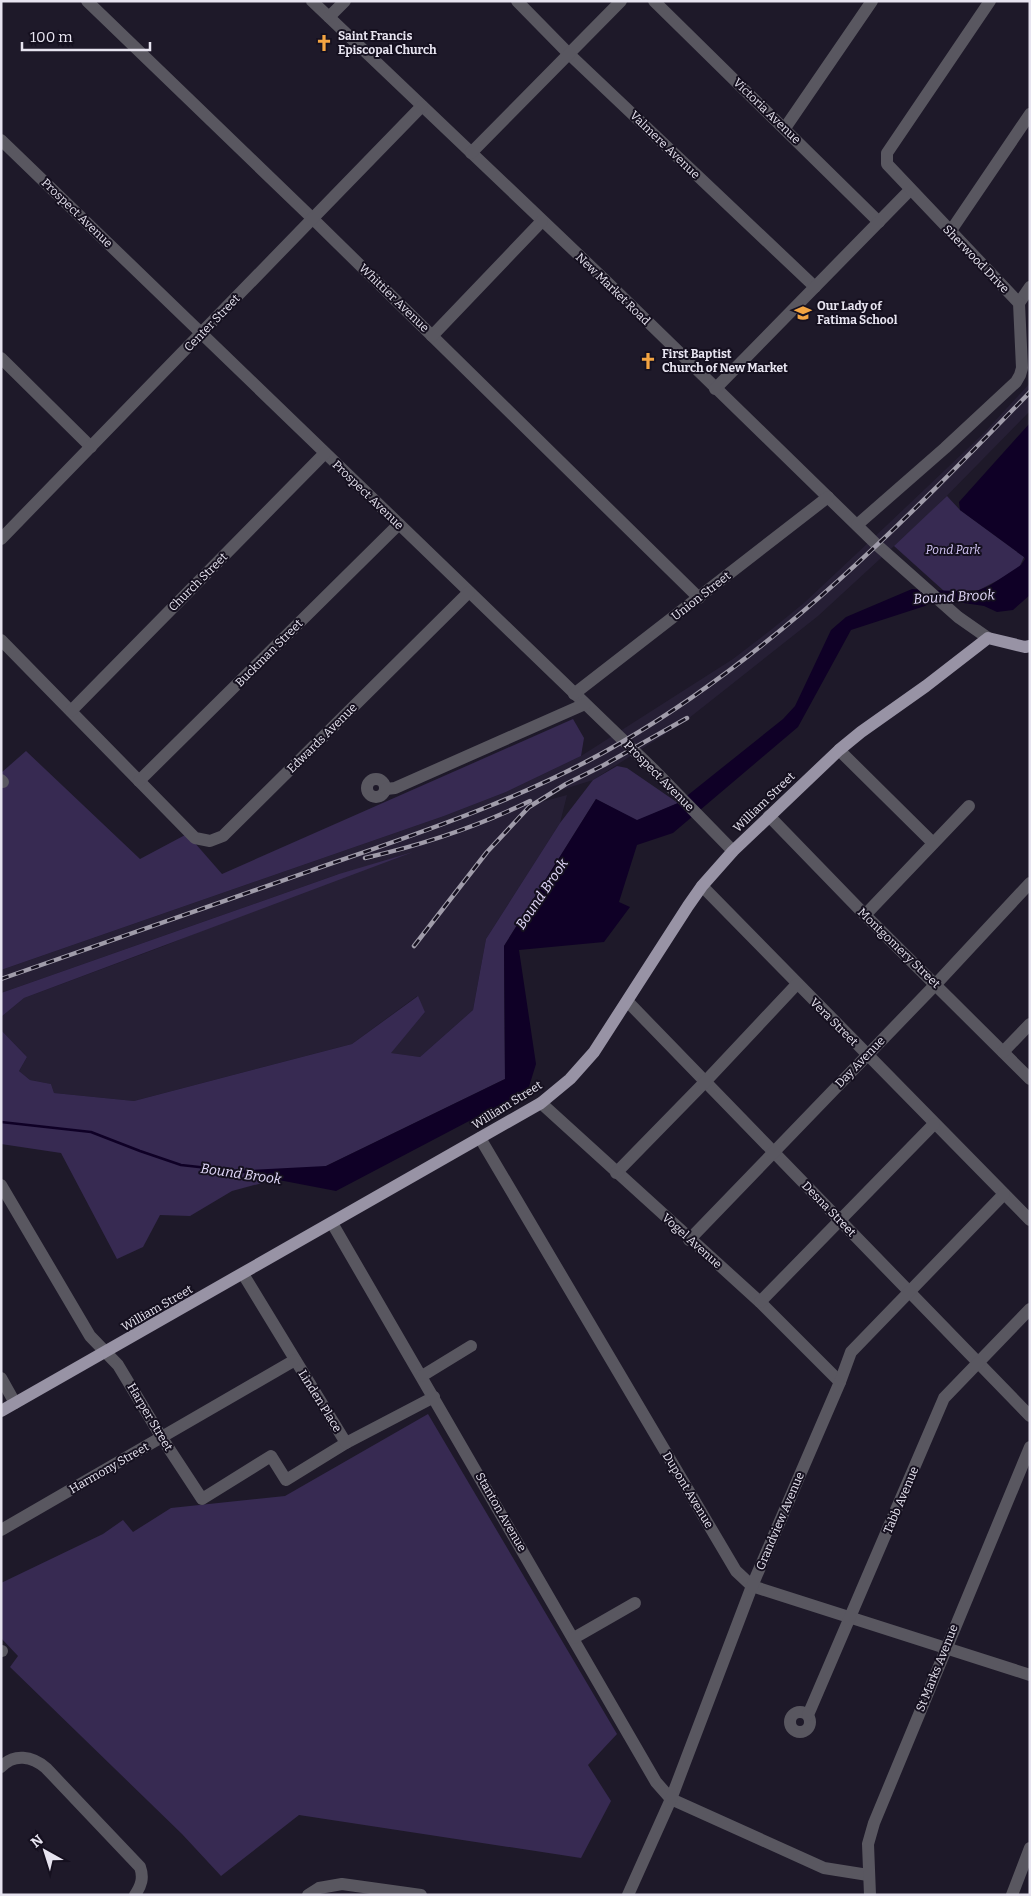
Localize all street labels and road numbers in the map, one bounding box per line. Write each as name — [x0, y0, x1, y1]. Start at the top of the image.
street label: Victoria Avenue — [730, 75, 804, 147]
street label: Valmere Avenue — [627, 108, 703, 182]
street label: Prospect Avenue — [39, 176, 115, 250]
street label: Sherwood Drive — [940, 222, 1012, 296]
street label: New Market Road — [573, 250, 653, 328]
street label: Whittier Avenue — [356, 261, 432, 335]
street label: Center Street — [181, 291, 243, 354]
street label: Prospect Avenue — [330, 458, 406, 532]
street label: Church Street — [166, 549, 231, 614]
street label: Union Street — [669, 568, 734, 623]
street label: Buckman Street — [232, 616, 306, 690]
street label: Edwards Avenue — [284, 700, 360, 776]
street label: Prospect Avenue — [621, 738, 697, 814]
street label: William Street — [730, 769, 798, 835]
street label: Montgomery Street — [855, 905, 943, 991]
street label: Vera Street — [807, 995, 861, 1049]
street label: Day Avenue — [832, 1034, 888, 1090]
street label: William Street — [469, 1078, 545, 1132]
street label: Desna Street — [799, 1178, 859, 1240]
street label: Vogel Avenue — [659, 1211, 725, 1271]
street label: William Street — [119, 1282, 196, 1334]
street label: Linden Place — [295, 1367, 345, 1435]
street label: Harper Street — [124, 1381, 176, 1454]
street label: Harmony Street — [67, 1439, 152, 1496]
street label: Dupont Avenue — [660, 1449, 716, 1531]
street label: Tabb Avenue — [881, 1464, 921, 1536]
street label: Stanton Avenue — [473, 1470, 529, 1554]
street label: Grandview Avenue — [753, 1470, 807, 1572]
street label: St Marks Avenue — [913, 1622, 961, 1714]

